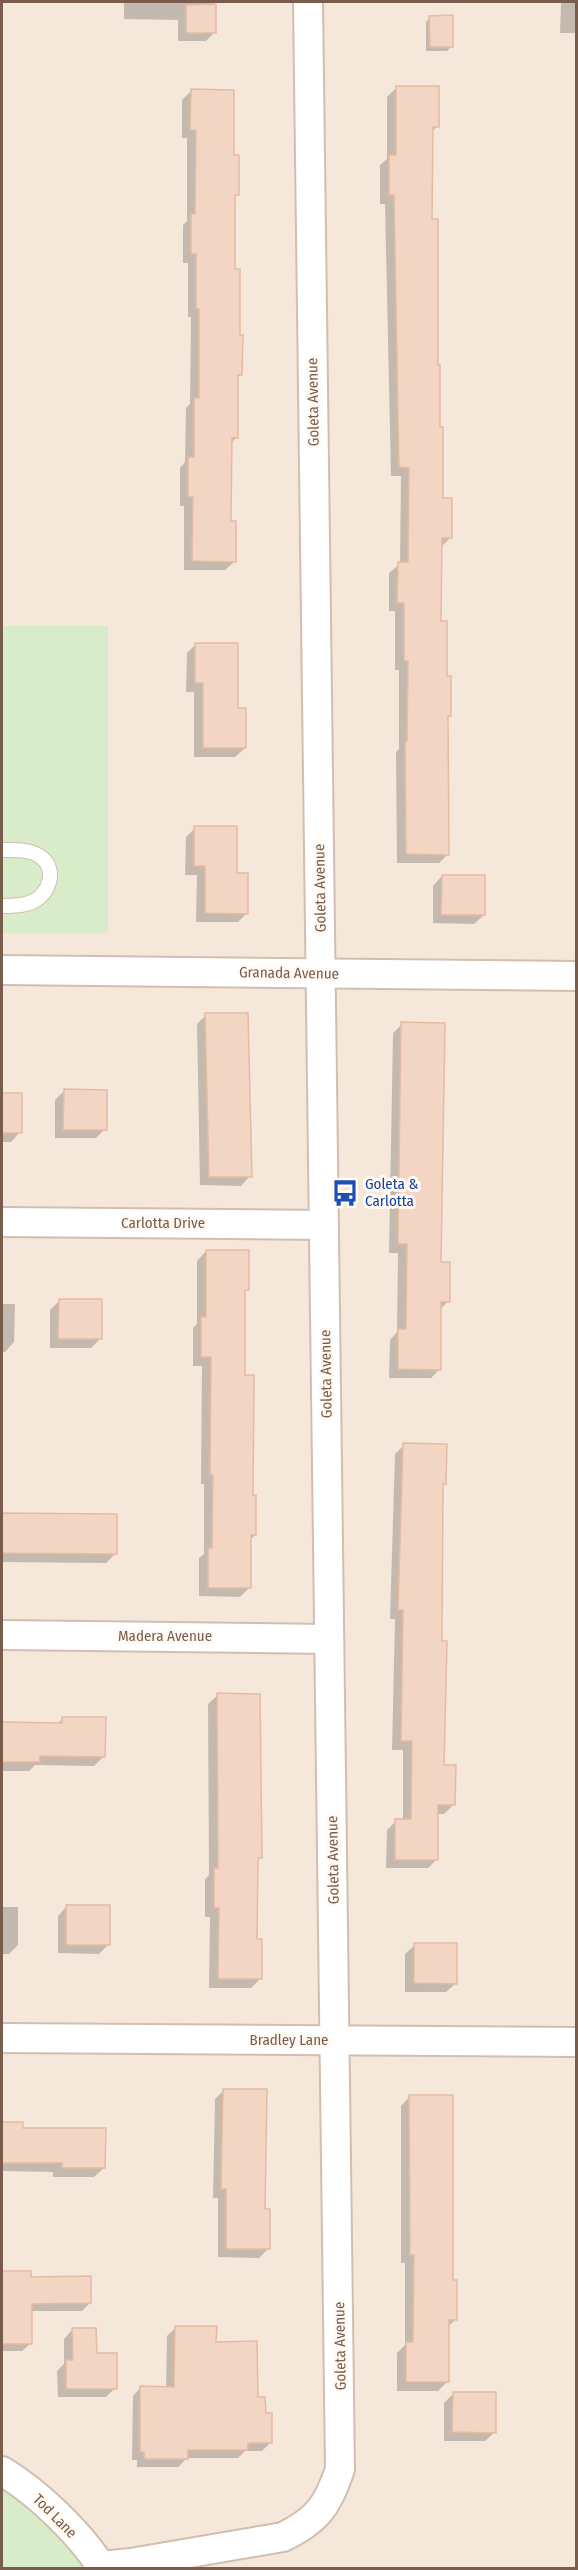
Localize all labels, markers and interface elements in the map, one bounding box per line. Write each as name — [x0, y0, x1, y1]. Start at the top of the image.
street label: Goleta Avenue — [303, 358, 323, 446]
street label: Goleta Avenue — [310, 844, 330, 932]
street label: Granada Avenue — [239, 963, 339, 983]
place label: Goleta & Carlotta — [365, 1175, 418, 1210]
bus stop icon: Goleta & Carlotta — [330, 1178, 360, 1208]
street label: Carlotta Drive — [121, 1214, 205, 1232]
street label: Goleta Avenue — [316, 1330, 336, 1418]
street label: Madera Avenue — [118, 1627, 212, 1645]
street label: Goleta Avenue — [323, 1816, 343, 1904]
street label: Bradley Lane — [249, 2031, 329, 2049]
street label: Goleta Avenue — [330, 2302, 350, 2390]
street label: Tod Lane — [29, 2490, 81, 2542]

